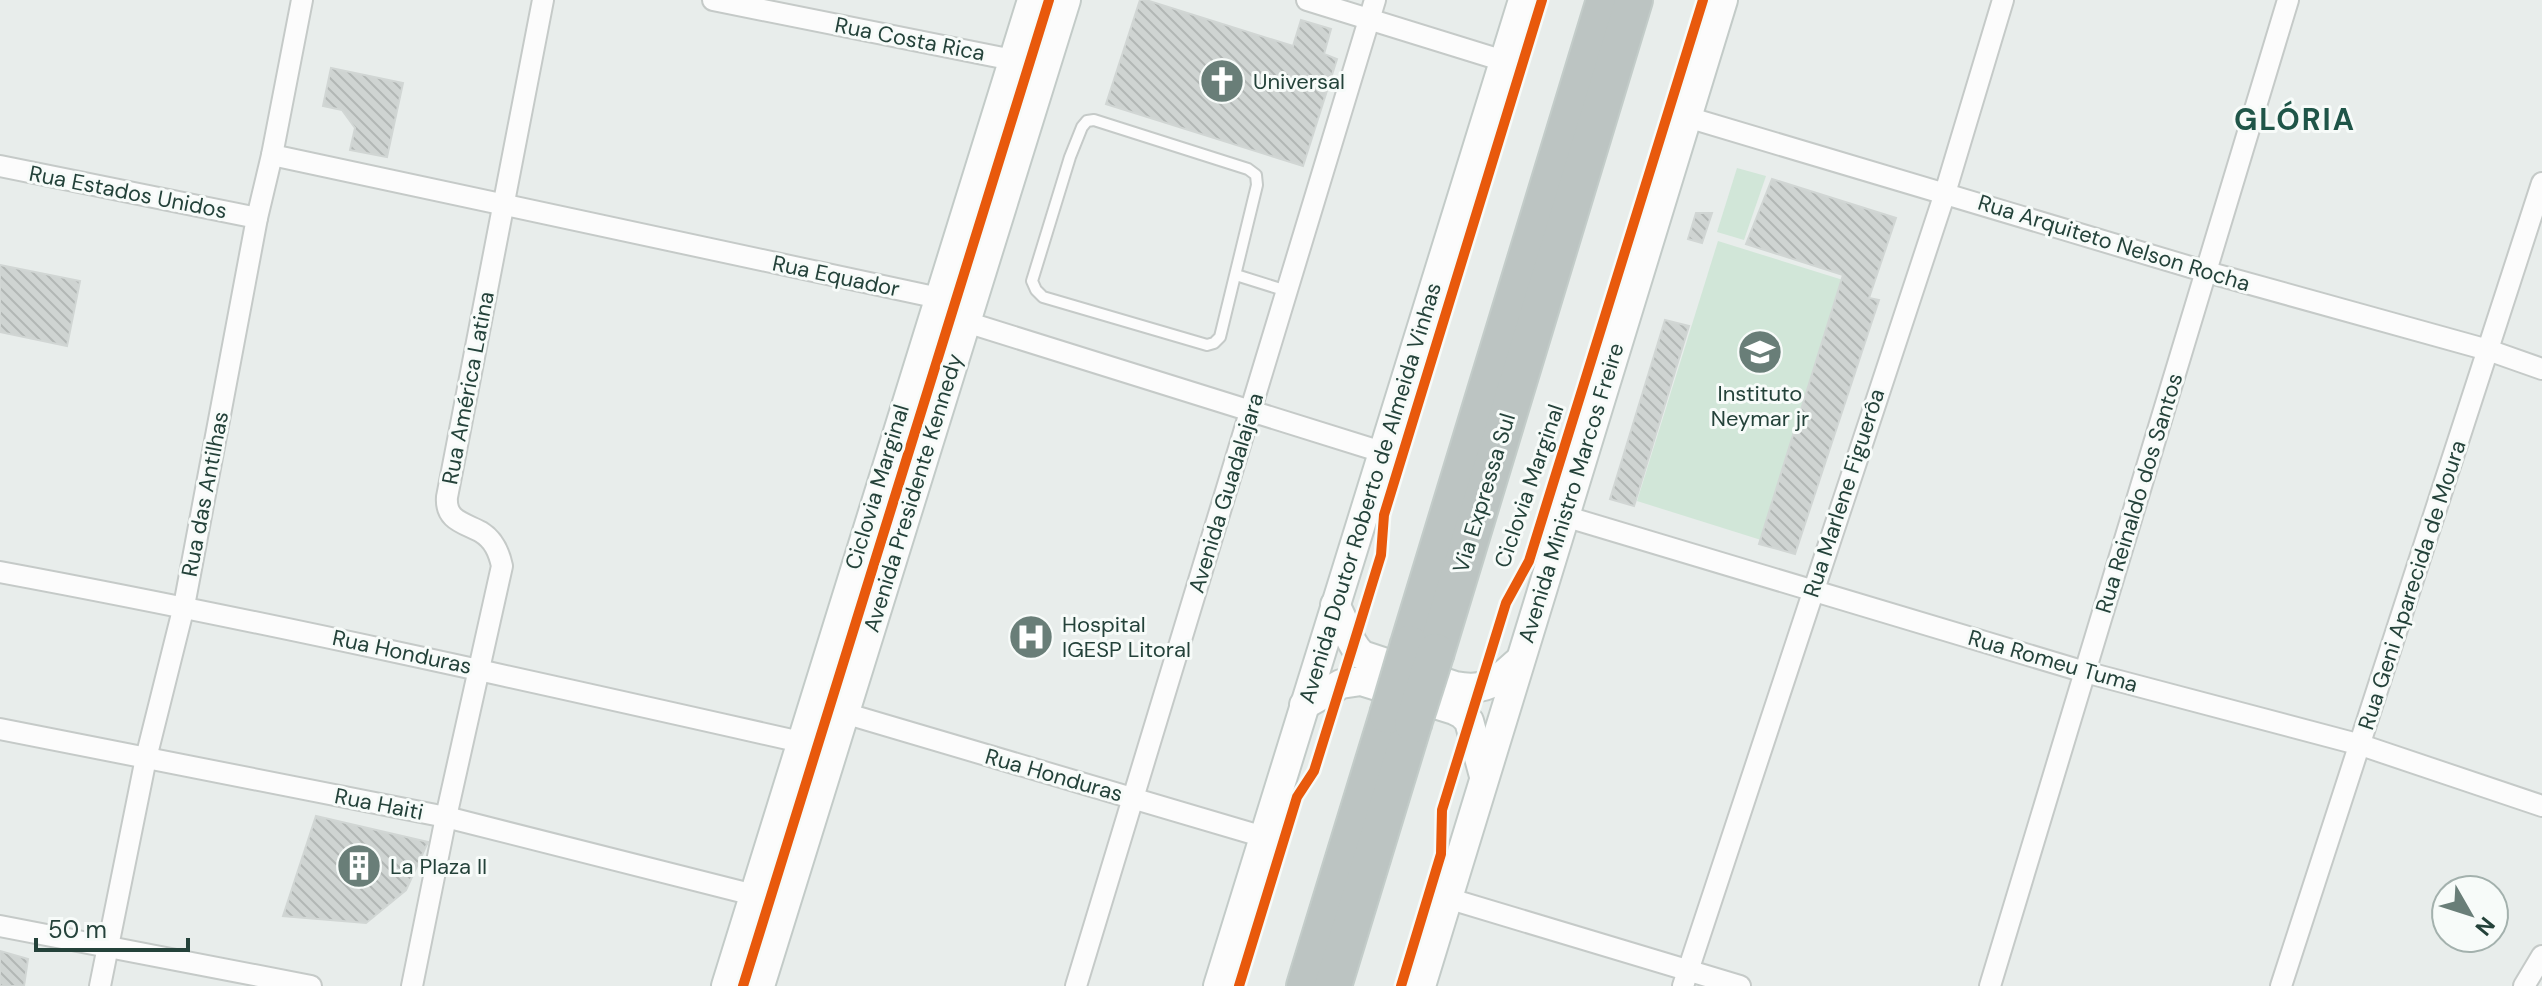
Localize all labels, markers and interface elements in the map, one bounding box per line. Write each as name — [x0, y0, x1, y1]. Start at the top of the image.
street label: Rua Costa Rica — [833, 10, 987, 68]
church icon: Universal — [1198, 57, 1246, 105]
place label: Universal — [1253, 67, 1345, 96]
district label: GLÓRIA — [2234, 100, 2356, 139]
street label: Rua Estados Unidos — [27, 159, 229, 225]
street label: Rua Arquiteto Nelson Rocha — [1974, 188, 2254, 298]
street label: Rua Equador — [770, 248, 902, 304]
street label: Avenida Doutor Roberto de Almeida Vinhas — [1292, 279, 1448, 707]
street label: Rua América Latina — [435, 289, 501, 487]
school or university icon: Instituto Neymar jr — [1736, 328, 1784, 376]
street label: Avenida Ministro Marcos Freire — [1511, 339, 1631, 647]
street label: Avenida Presidente Kennedy — [857, 350, 969, 636]
street label: Rua Reinaldo dos Santos — [2089, 370, 2189, 616]
place label: Instituto Neymar jr — [1711, 379, 1809, 433]
street label: Rua Marlene Figuerôa — [1797, 385, 1891, 601]
street label: Avenida Guadalajara — [1182, 389, 1270, 597]
street label: Ciclovia Marginal — [1487, 400, 1571, 572]
street label: Ciclovia Marginal — [838, 401, 916, 573]
street label: Rua das Antilhas — [175, 409, 235, 579]
street label: Via Expressa Sul — [1446, 410, 1522, 576]
street label: Rua Geni Aparecida de Moura — [2351, 436, 2473, 734]
place label: Hospital IGESP Litoral — [1062, 610, 1191, 664]
hospital icon: Hospital IGESP Litoral — [1007, 613, 1055, 661]
street label: Rua Honduras — [330, 623, 474, 681]
street label: Rua Romeu Tuma — [1965, 623, 2141, 699]
street label: Rua Honduras — [982, 742, 1126, 808]
street label: Rua Haiti — [332, 781, 426, 827]
building icon: La Plaza II — [335, 842, 383, 890]
place label: La Plaza II — [390, 852, 487, 881]
north arrow — [2430, 874, 2510, 954]
scale bar — [36, 902, 188, 952]
text: N — [2469, 911, 2501, 942]
text: 50 m — [48, 914, 107, 945]

